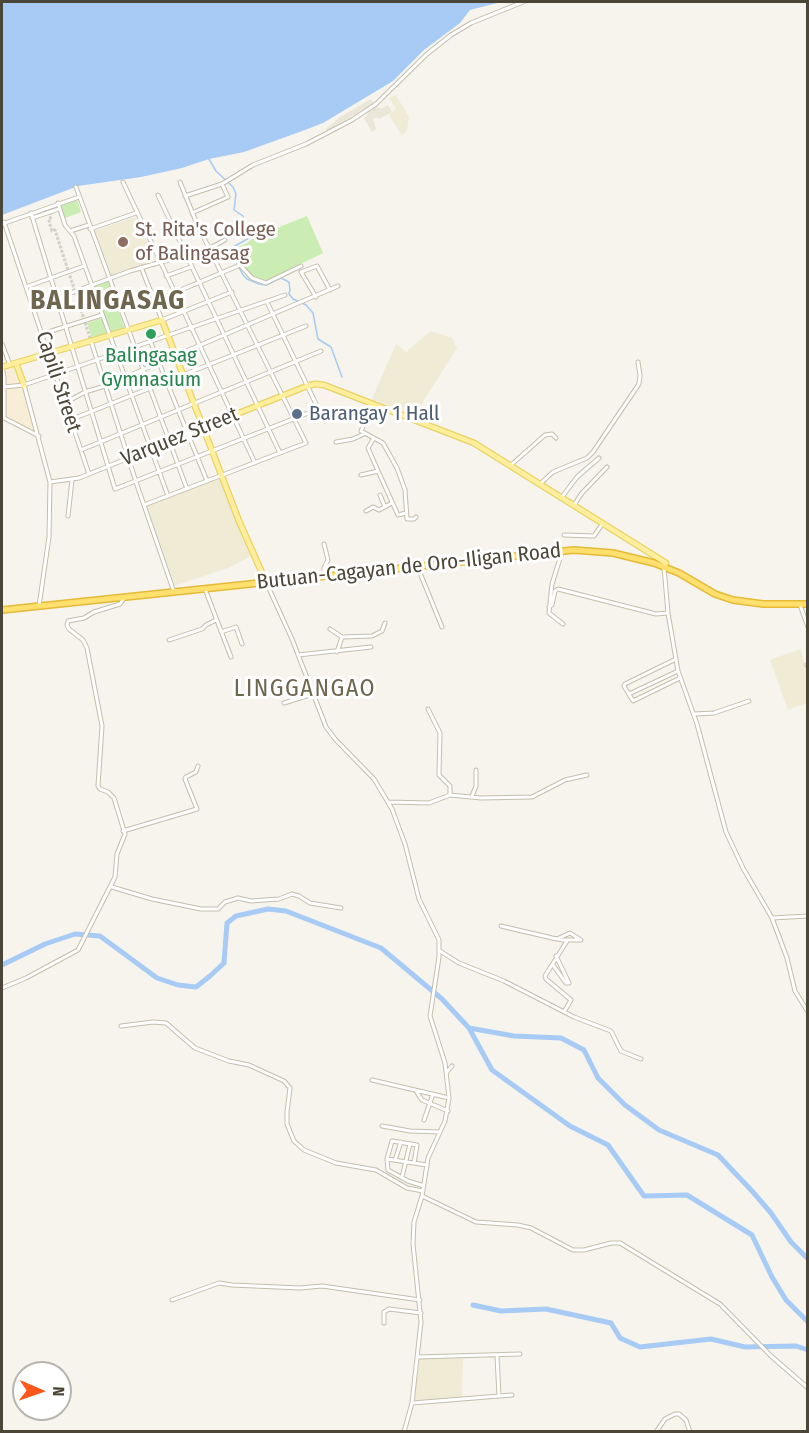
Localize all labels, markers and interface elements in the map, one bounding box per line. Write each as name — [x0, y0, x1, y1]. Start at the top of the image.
place label: St. Rita's College of Balingasag — [135, 217, 276, 267]
marker: St. Rita's College of Balingasag — [116, 235, 130, 249]
district label: BALINGASAG — [30, 285, 186, 317]
marker: Balingasag Gymnasium — [144, 327, 158, 341]
street label: Capili Street — [30, 328, 86, 436]
place label: Balingasag Gymnasium — [101, 343, 201, 393]
place label: Barangay 1 Hall — [309, 401, 440, 427]
street label: Varquez Street — [118, 402, 242, 472]
marker: Barangay 1 Hall — [290, 407, 304, 421]
street label: Butuan-Cagayan de Oro-Iligan Road — [256, 538, 562, 596]
district label: LINGGANGAO — [234, 675, 376, 703]
north arrow — [12, 1361, 72, 1421]
text: N — [49, 1386, 68, 1397]

